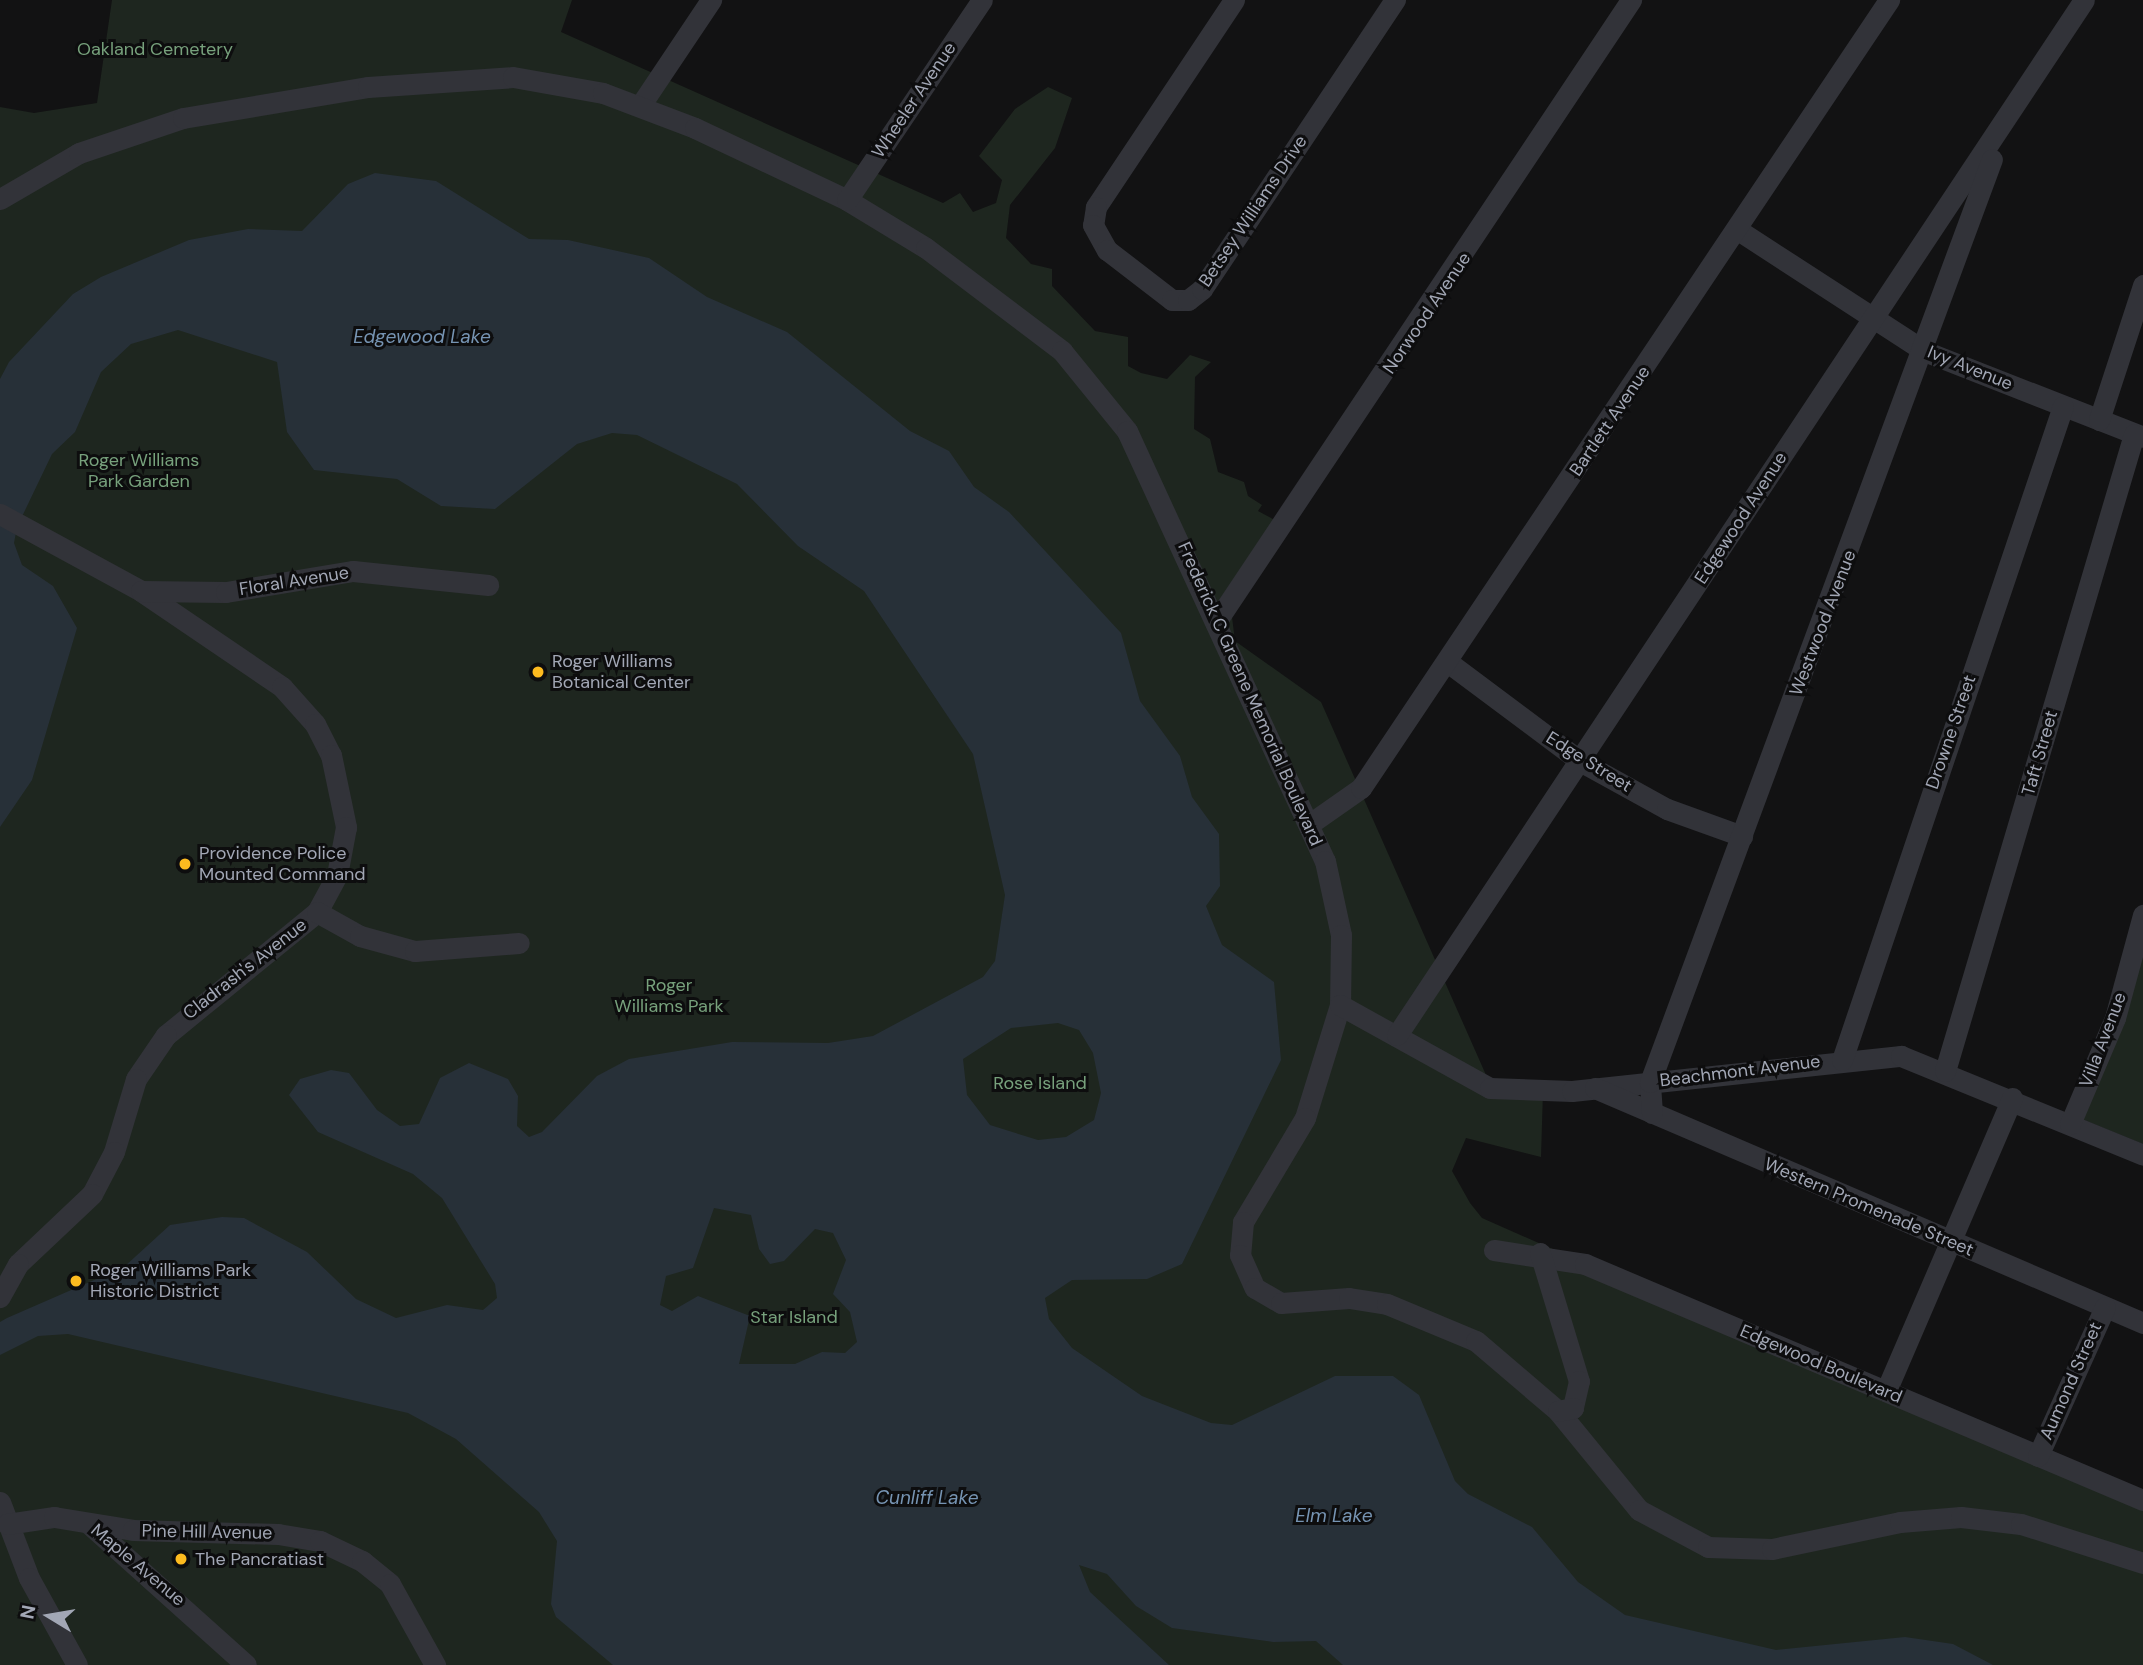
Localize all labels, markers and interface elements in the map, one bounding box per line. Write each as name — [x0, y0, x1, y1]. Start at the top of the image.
park label: Oakland Cemetery — [77, 38, 233, 60]
street label: Wheeler Avenue — [867, 38, 961, 162]
street label: Betsey Williams Drive — [1194, 131, 1312, 291]
street label: Norwood Avenue — [1378, 248, 1476, 378]
water label: Edgewood Lake — [353, 326, 491, 348]
street label: Ivy Avenue — [1924, 341, 2016, 395]
street label: Bartlett Avenue — [1565, 362, 1655, 480]
street label: Edgewood Avenue — [1690, 448, 1792, 588]
park label: Roger Williams Park Garden — [79, 450, 199, 492]
street label: Frederick C Greene Memorial Boulevard — [1173, 539, 1327, 849]
street label: Westwood Avenue — [1785, 547, 1861, 699]
street label: Floral Avenue — [238, 562, 350, 600]
place label: Roger Williams Botanical Center — [552, 651, 691, 694]
marker: Roger Williams Botanical Center — [530, 664, 546, 680]
street label: Drowne Street — [1921, 672, 1981, 792]
street label: Taft Street — [2018, 708, 2062, 798]
street label: Edge Street — [1542, 727, 1636, 797]
place label: Providence Police Mounted Command — [199, 843, 366, 886]
marker: Providence Police Mounted Command — [177, 856, 193, 872]
street label: Cladrash's Avenue — [179, 914, 311, 1024]
park label: Roger Williams Park — [614, 975, 724, 1018]
street label: Villa Avenue — [2075, 989, 2131, 1091]
street label: Beachmont Avenue — [1659, 1050, 1821, 1092]
park label: Rose Island — [993, 1072, 1087, 1094]
street label: Western Promenade Street — [1761, 1153, 1977, 1261]
place label: Roger Williams Park Historic District — [90, 1260, 251, 1302]
marker: Roger Williams Park Historic District — [68, 1273, 84, 1289]
park label: Star Island — [750, 1306, 838, 1328]
street label: Aumond Street — [2035, 1319, 2107, 1443]
street label: Edgewood Boulevard — [1737, 1320, 1905, 1408]
water label: Cunliff Lake — [875, 1487, 979, 1509]
water label: Elm Lake — [1295, 1505, 1373, 1527]
street label: Maple Avenue — [86, 1519, 190, 1611]
street label: Pine Hill Avenue — [141, 1520, 273, 1544]
place label: The Pancratiast — [195, 1548, 324, 1570]
marker: The Pancratiast — [173, 1551, 189, 1567]
north arrow — [14, 1581, 84, 1651]
text: N — [14, 1603, 41, 1621]

